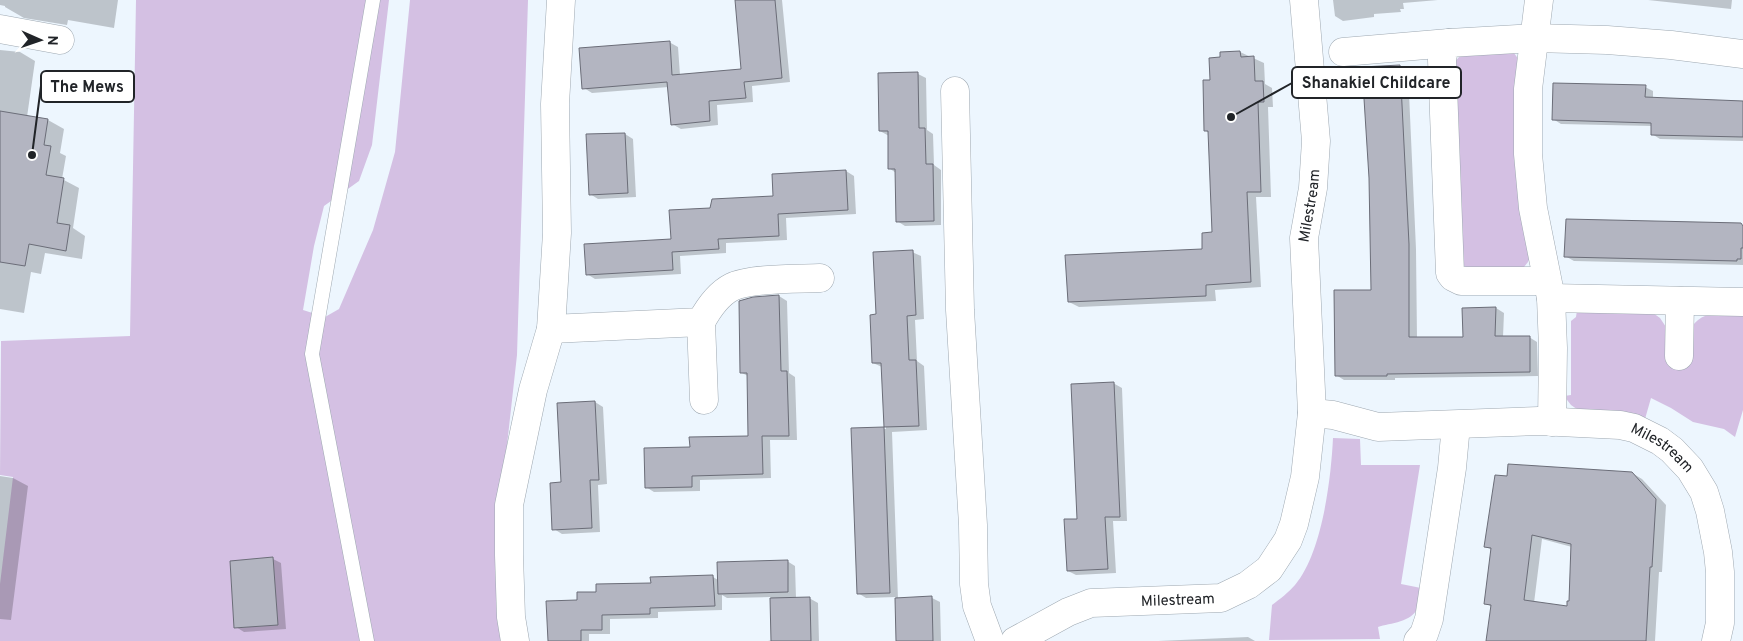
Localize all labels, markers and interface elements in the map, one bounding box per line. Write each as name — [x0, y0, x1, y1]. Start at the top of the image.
north arrow — [15, 15, 65, 65]
text: N — [43, 35, 60, 46]
callout: Shanakiel Childcare — [1292, 67, 1461, 98]
callout: The Mews — [41, 71, 134, 102]
text: Shanakiel Childcare — [1302, 74, 1450, 94]
text: The Mews — [50, 78, 124, 98]
street label: Milestream — [1295, 169, 1325, 244]
street label: Milestream — [1627, 420, 1697, 478]
street label: Milestream — [1141, 590, 1215, 612]

